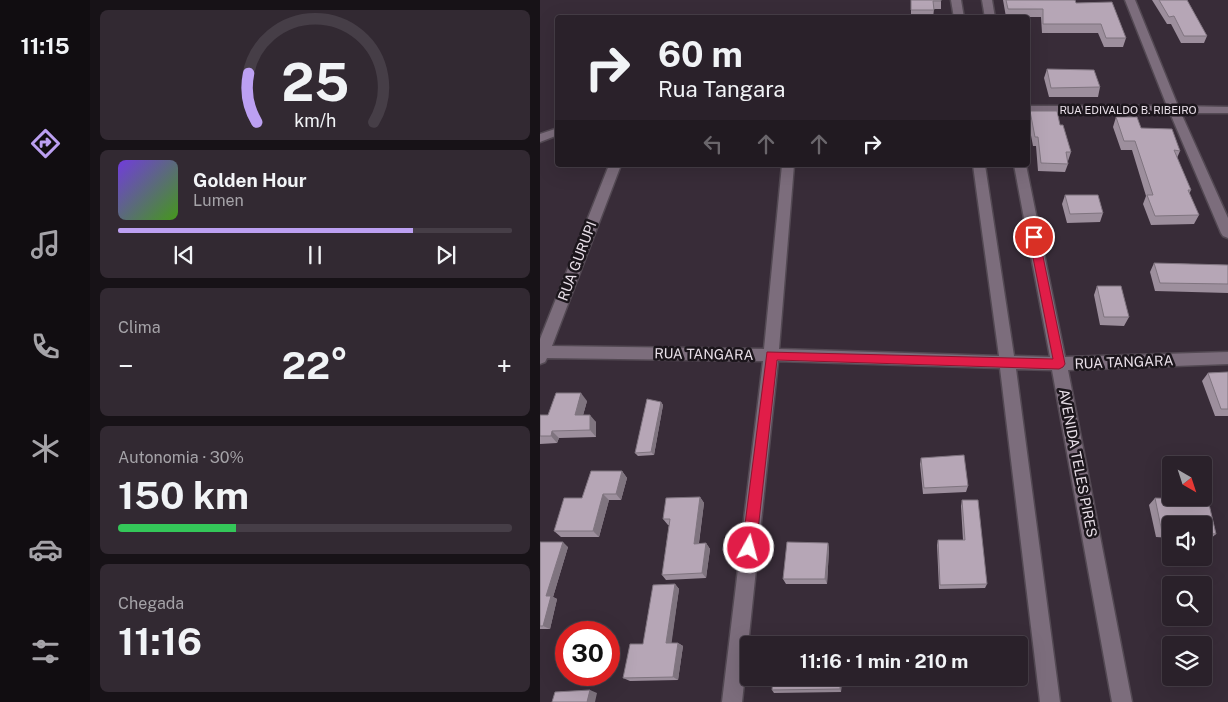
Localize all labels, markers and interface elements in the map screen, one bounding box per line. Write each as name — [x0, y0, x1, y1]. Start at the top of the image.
text: 11:15 — [20, 33, 70, 59]
text: 60 m — [658, 34, 743, 75]
icon: right — [575, 35, 640, 100]
text: 25 — [281, 52, 349, 113]
text: Rua Tangara — [658, 76, 786, 102]
street label: RUA EDIVALDO B. RIBEIRO — [1059, 104, 1197, 116]
text: km/h — [294, 110, 336, 131]
icon: directions — [28, 126, 63, 161]
icon: left — [699, 130, 727, 158]
icon: ahead — [752, 130, 780, 158]
icon: ahead — [805, 130, 833, 158]
icon: right — [858, 130, 886, 158]
text: Golden Hour — [193, 169, 307, 191]
text: Lumen — [193, 191, 244, 210]
pin — [1013, 216, 1055, 258]
street label: RUA GURUPI — [555, 219, 599, 303]
icon: arrive — [1020, 223, 1048, 251]
icon: music — [28, 227, 63, 262]
icon: previous — [170, 241, 198, 269]
icon: pause — [301, 241, 329, 269]
icon: next — [432, 241, 460, 269]
text: Clima — [118, 318, 161, 337]
icon: phone — [28, 329, 63, 364]
text: 22° — [282, 343, 348, 388]
street label: RUA TANGARA — [654, 345, 754, 363]
text: − — [118, 349, 134, 382]
text: + — [496, 349, 512, 382]
street label: RUA TANGARA — [1074, 352, 1174, 372]
street label: AVENIDA TELES PIRES — [1056, 387, 1100, 539]
icon: climate — [28, 431, 63, 466]
text: Autonomia · 30% — [118, 448, 244, 467]
north arrow — [1162, 456, 1212, 506]
map controls — [1162, 456, 1212, 686]
text: 150 km — [118, 473, 249, 518]
button: sound — [1162, 516, 1212, 566]
position arrow — [722, 521, 774, 573]
icon: car — [28, 532, 63, 567]
button: search — [1162, 576, 1212, 626]
text: Chegada — [118, 594, 184, 613]
text: 11:16 — [118, 619, 202, 664]
speed limit sign: 30 — [555, 621, 620, 686]
icon: filters — [28, 634, 63, 669]
button: layers — [1162, 636, 1212, 686]
text: 11:16 · 1 min · 210 m — [800, 650, 968, 672]

